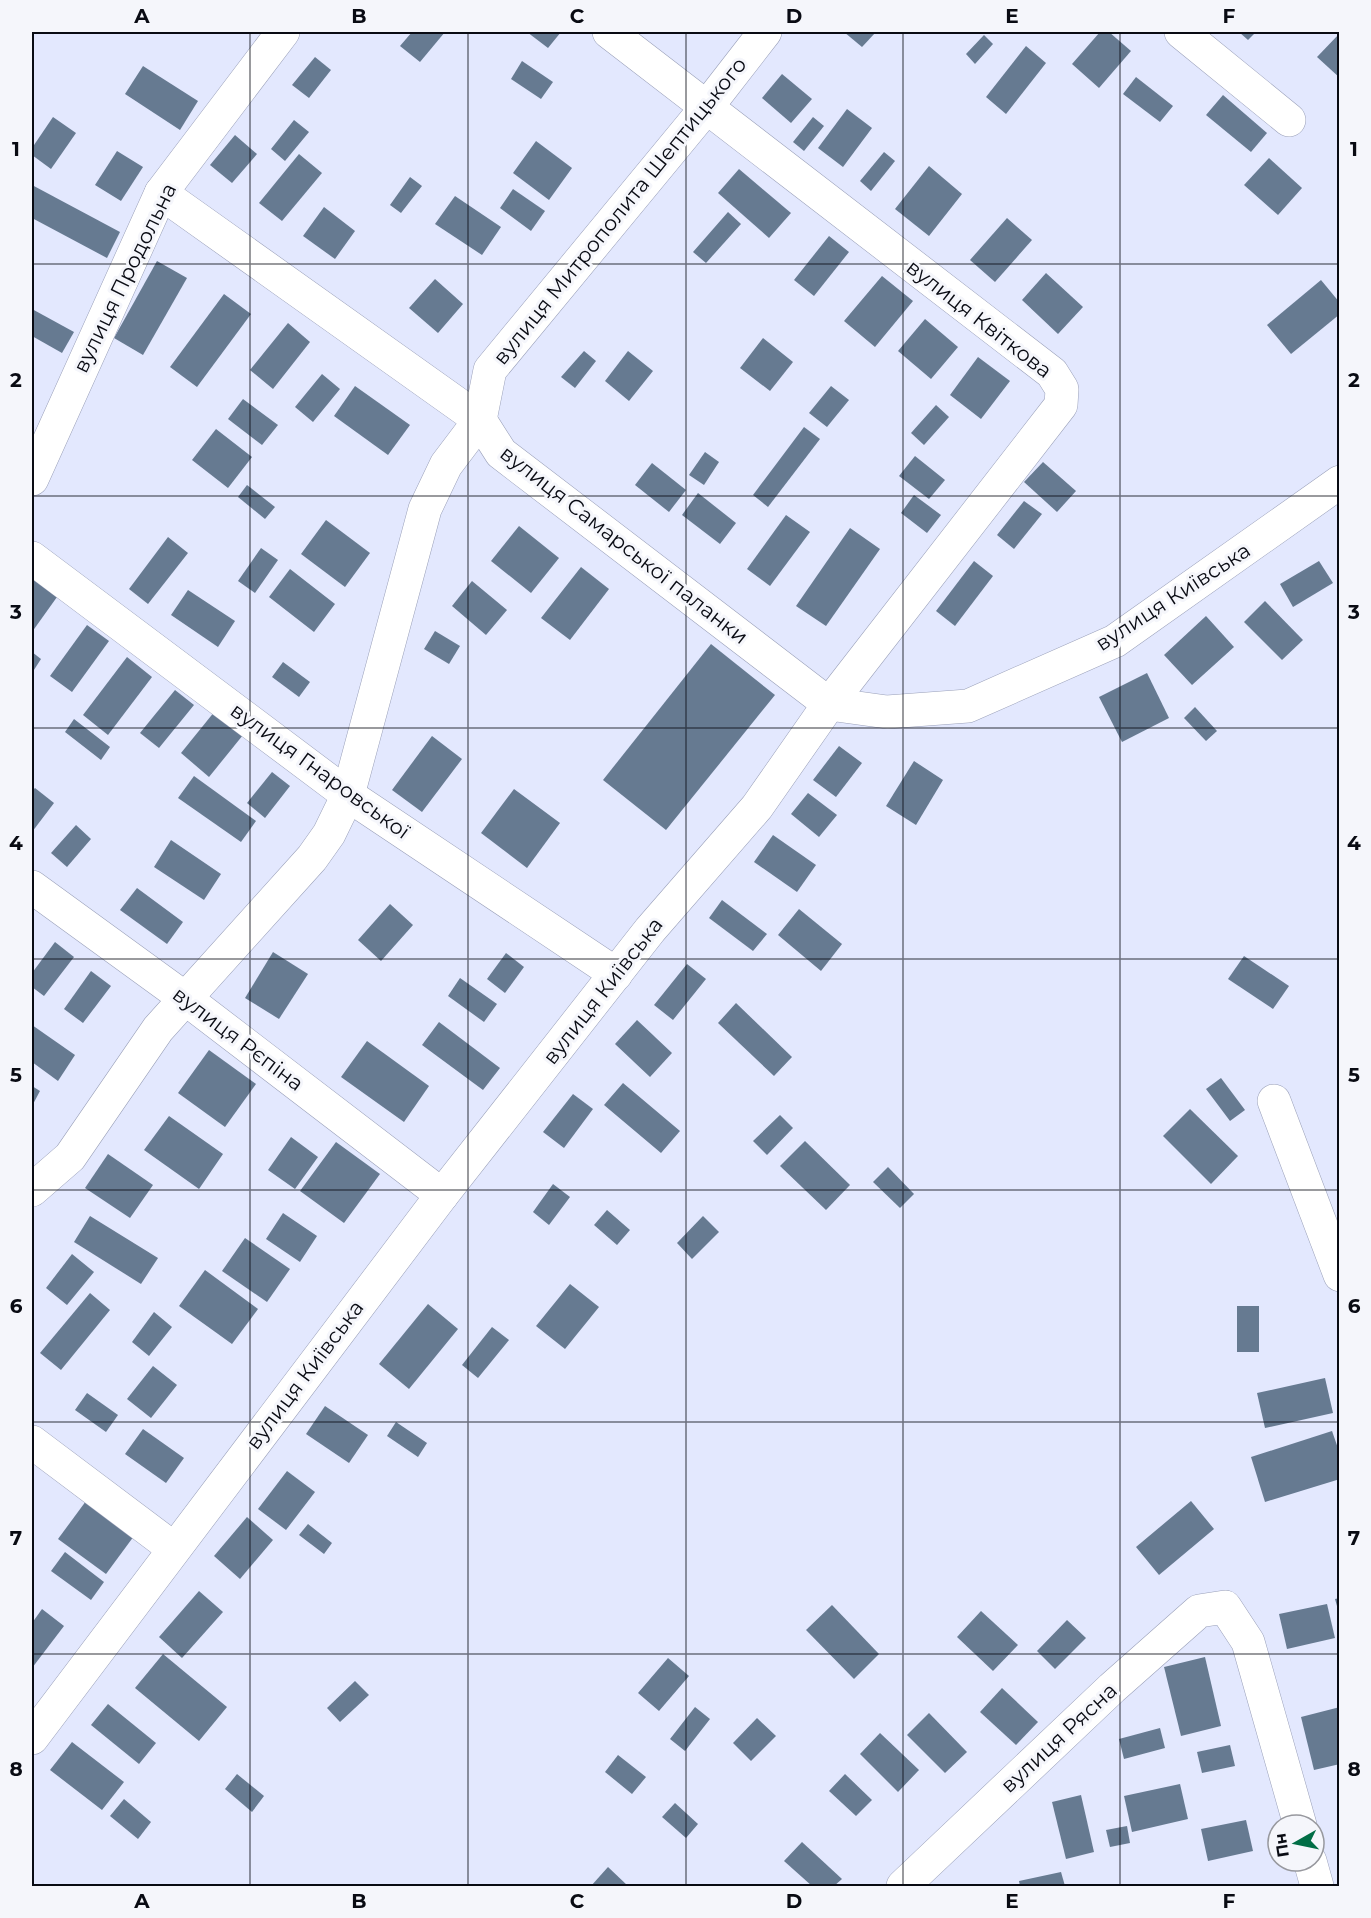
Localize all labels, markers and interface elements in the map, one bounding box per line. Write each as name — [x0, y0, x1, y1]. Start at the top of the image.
text: A — [133, 4, 150, 28]
text: B — [351, 4, 367, 28]
text: C — [570, 4, 585, 28]
text: D — [786, 4, 802, 28]
text: E — [1005, 4, 1019, 28]
text: F — [1223, 4, 1236, 28]
street label: вулиця Митрополита Шептицького — [488, 52, 751, 369]
text: 1 — [12, 137, 20, 161]
text: 1 — [1350, 137, 1358, 161]
street label: вулиця Продольна — [68, 179, 181, 377]
street label: вулиця Квіткова — [902, 254, 1057, 383]
text: 2 — [10, 368, 22, 392]
text: 2 — [1348, 368, 1360, 392]
street label: вулиця Самарської паланки — [495, 440, 753, 649]
street label: вулиця Київська — [1091, 537, 1255, 656]
text: 3 — [9, 600, 22, 624]
text: 3 — [1347, 600, 1360, 624]
street label: вулиця Гнаровської — [226, 697, 415, 844]
text: 4 — [9, 831, 23, 855]
text: 4 — [1347, 831, 1361, 855]
street label: вулиця Київська — [537, 912, 668, 1069]
street label: вулиця Рєпіна — [168, 981, 309, 1096]
text: 5 — [10, 1063, 22, 1087]
text: 5 — [1348, 1063, 1360, 1087]
text: 6 — [10, 1294, 23, 1318]
text: 6 — [1348, 1294, 1361, 1318]
street label: вулиця Київська — [241, 1295, 369, 1454]
text: 7 — [10, 1526, 22, 1550]
text: 7 — [1348, 1526, 1360, 1550]
street label: вулиця Рясна — [995, 1678, 1122, 1798]
text: 8 — [9, 1757, 23, 1781]
text: 8 — [1347, 1757, 1361, 1781]
north arrow — [1266, 1813, 1326, 1873]
text: Пн — [1270, 1832, 1293, 1859]
text: A — [133, 1889, 150, 1913]
text: B — [351, 1889, 367, 1913]
text: C — [570, 1889, 585, 1913]
text: D — [786, 1889, 802, 1913]
text: E — [1005, 1889, 1019, 1913]
text: F — [1223, 1889, 1236, 1913]

